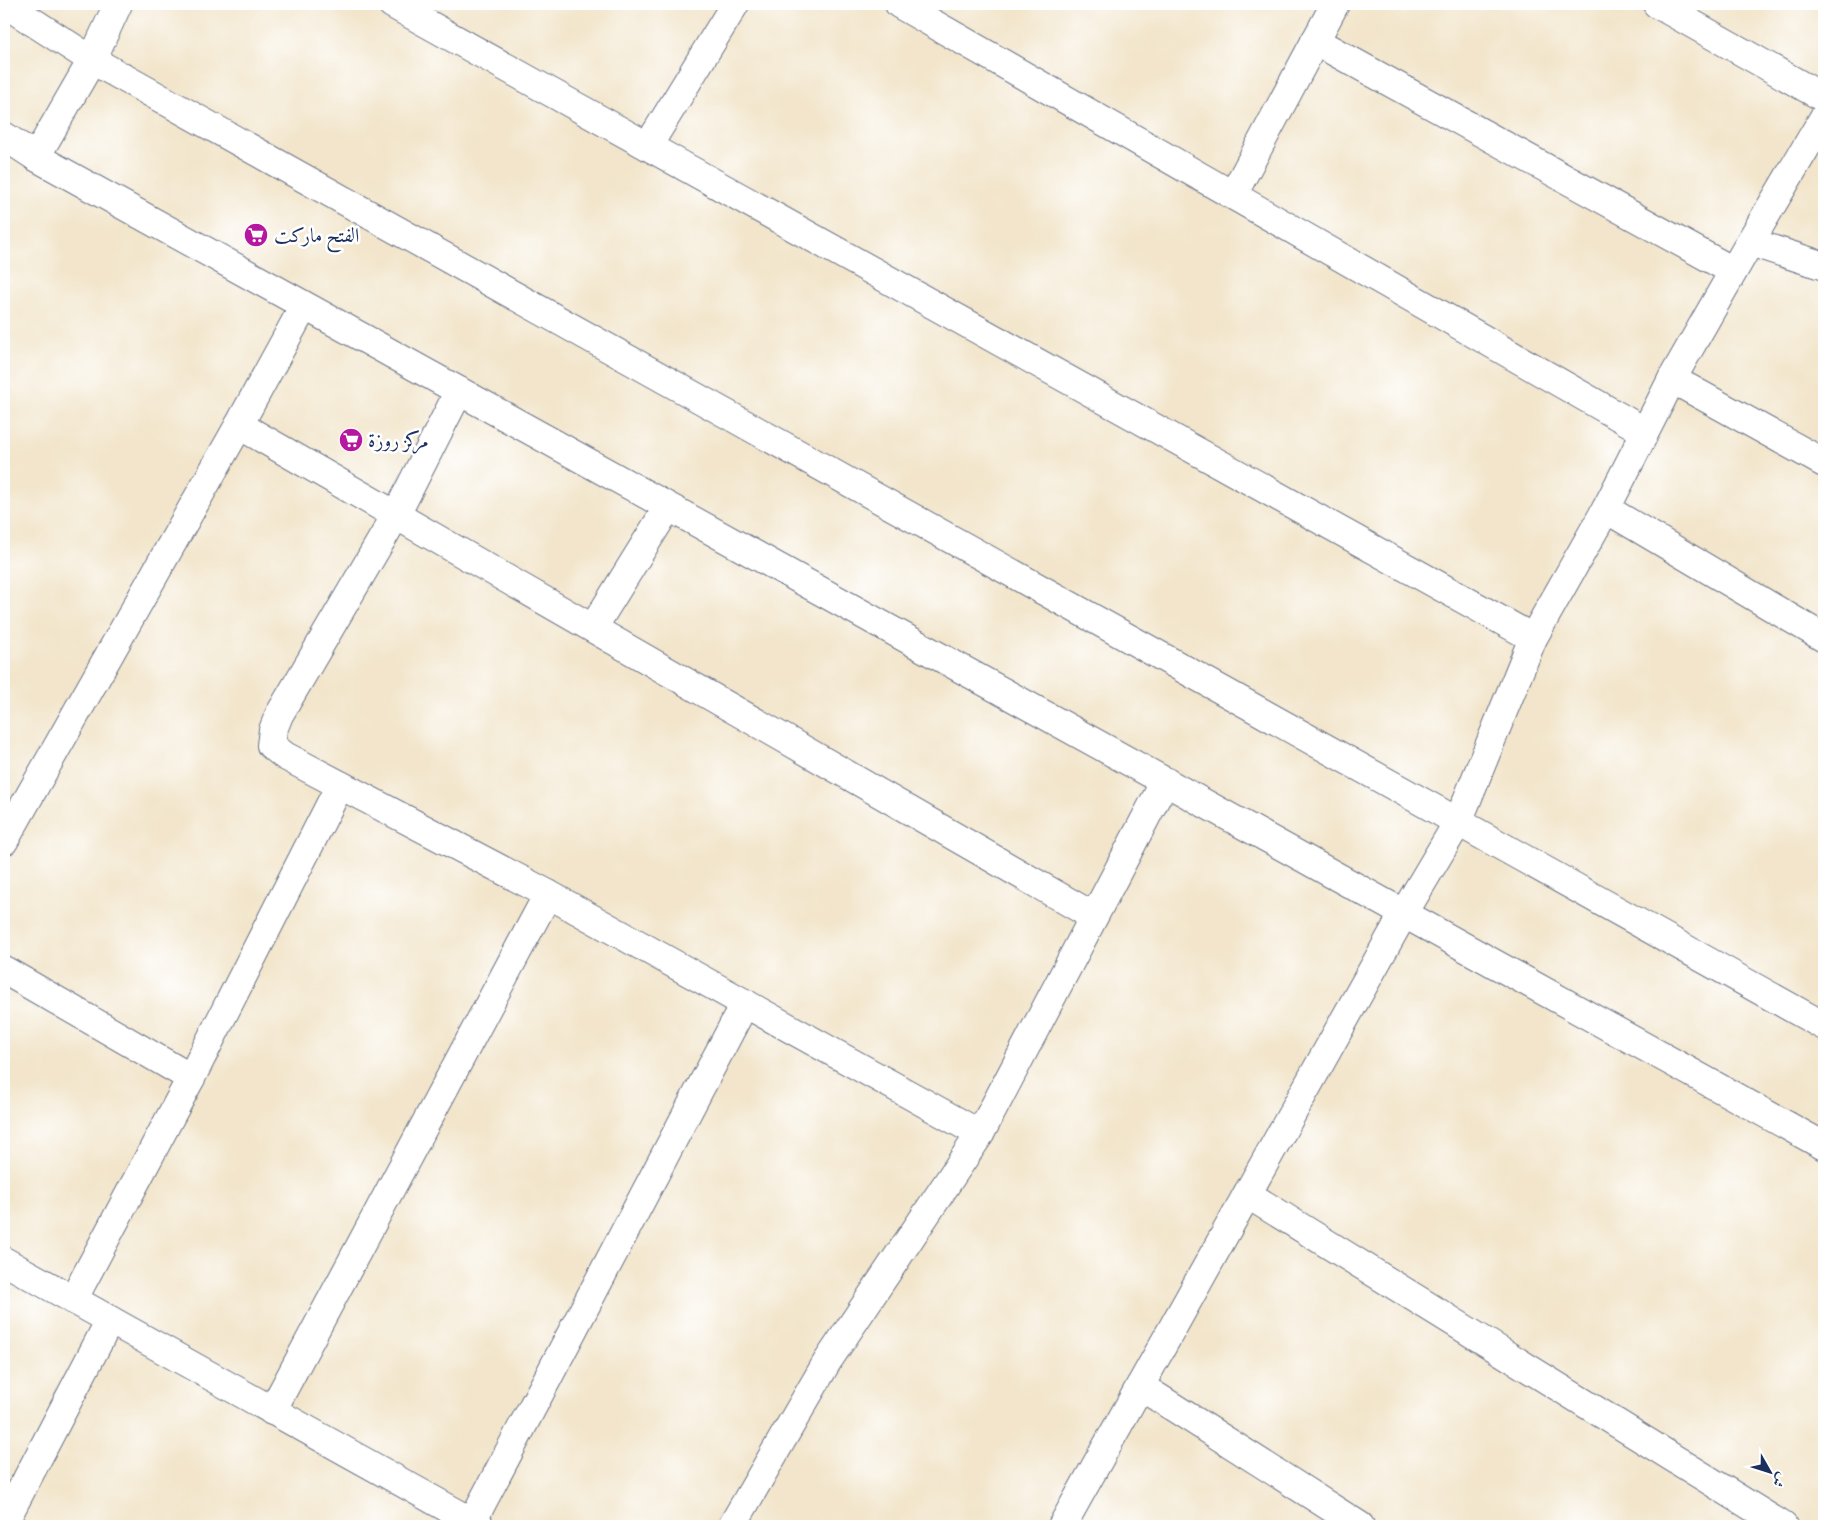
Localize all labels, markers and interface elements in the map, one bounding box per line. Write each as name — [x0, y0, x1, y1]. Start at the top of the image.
supermarket icon: الفتح ماركت — [243, 222, 269, 248]
place label: الفتح ماركت — [274, 222, 359, 253]
supermarket icon: مركز روزة — [338, 427, 364, 453]
place label: مركز روزة — [368, 427, 429, 454]
north arrow — [1746, 1448, 1796, 1498]
text: ش — [1768, 1468, 1791, 1491]

